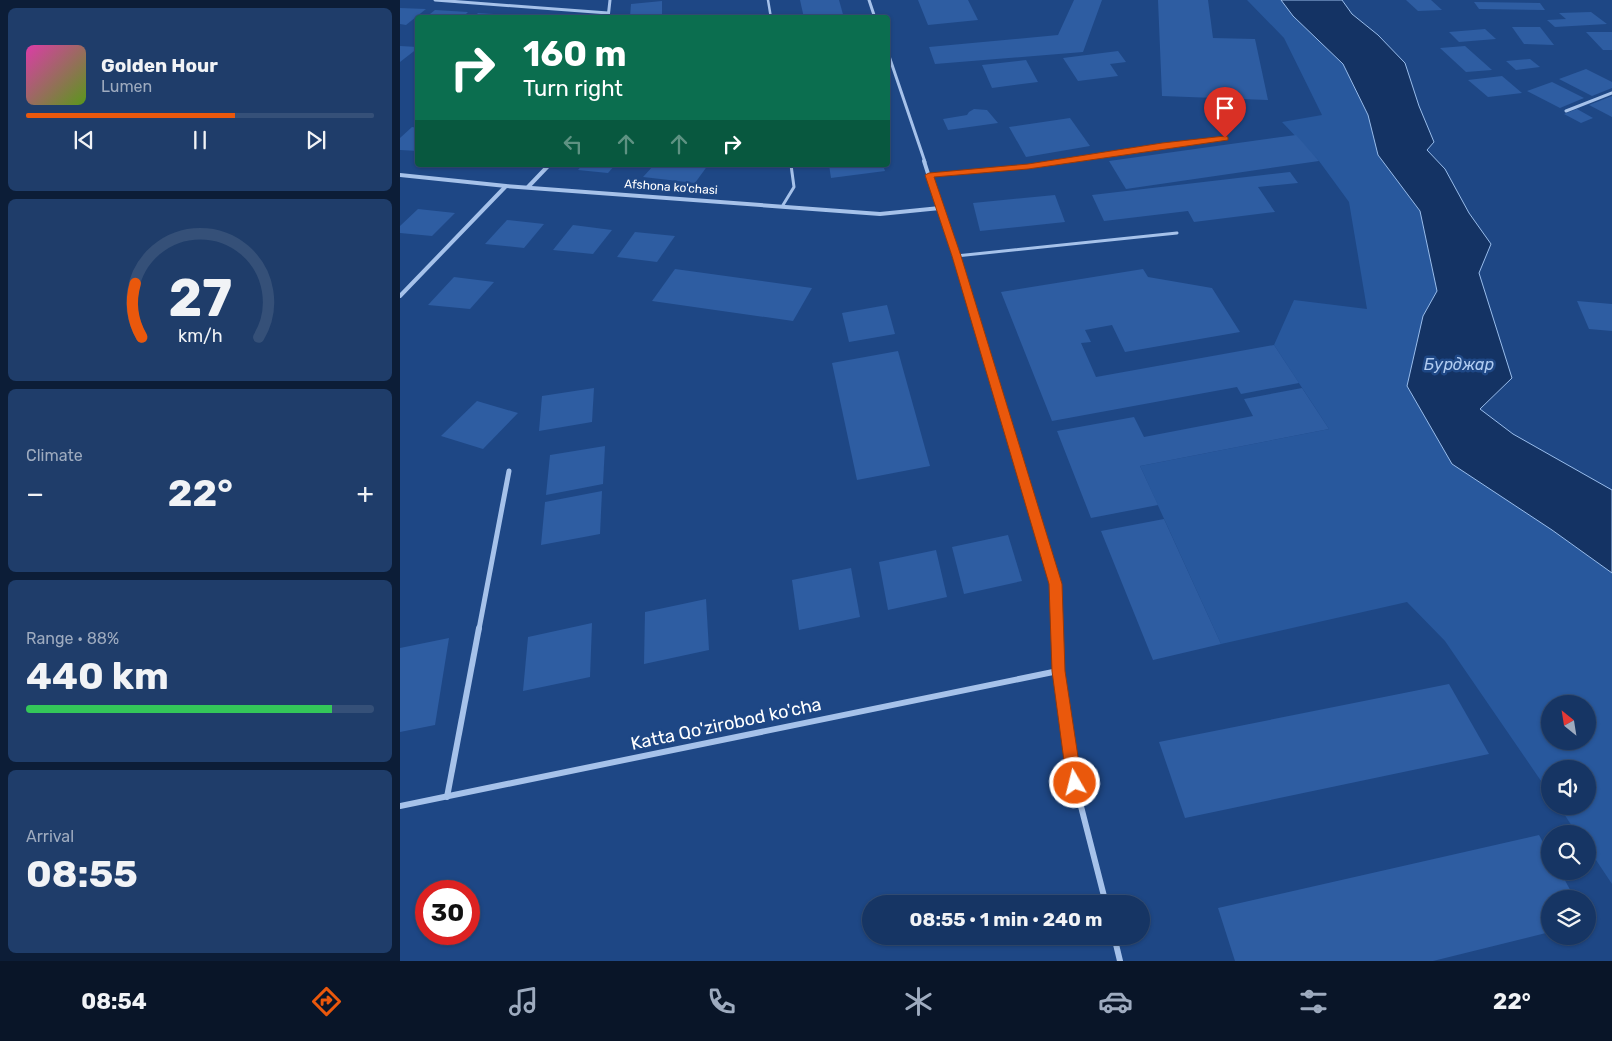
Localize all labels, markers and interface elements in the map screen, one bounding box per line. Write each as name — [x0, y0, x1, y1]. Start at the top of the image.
text: 160 m — [523, 33, 627, 75]
icon: right — [440, 35, 505, 100]
text: Golden Hour — [101, 54, 218, 77]
text: Turn right — [523, 75, 623, 102]
text: Lumen — [101, 77, 152, 96]
pin — [1204, 87, 1246, 138]
icon: arrive — [1211, 94, 1239, 122]
icon: previous — [70, 126, 98, 154]
icon: pause — [186, 126, 214, 154]
icon: next — [302, 126, 330, 154]
icon: left — [559, 130, 587, 158]
icon: ahead — [612, 130, 640, 158]
icon: ahead — [665, 130, 693, 158]
icon: right — [718, 130, 746, 158]
street label: Afshona ko'chasi — [624, 177, 718, 197]
text: 27 — [168, 267, 232, 329]
text: km/h — [178, 325, 222, 346]
water label: Бурджар — [1424, 355, 1494, 374]
text: Climate — [26, 446, 83, 465]
text: 22° — [168, 470, 233, 516]
text: − — [26, 477, 44, 510]
text: + — [357, 477, 374, 510]
text: Range · 88% — [26, 629, 119, 648]
text: 440 km — [26, 653, 169, 699]
street label: Katta Qo'zirobod ko'cha — [629, 693, 823, 755]
north arrow — [1541, 695, 1596, 750]
map controls — [1541, 695, 1596, 945]
position arrow — [1048, 756, 1100, 808]
button: sound — [1541, 760, 1596, 815]
button: search — [1541, 825, 1596, 880]
text: Arrival — [26, 827, 74, 846]
text: 08:55 — [26, 851, 138, 897]
speed limit sign: 30 — [415, 880, 480, 945]
button: layers — [1541, 890, 1596, 945]
text: 08:55 · 1 min · 240 m — [910, 908, 1102, 931]
icon: directions — [309, 984, 344, 1019]
icon: music — [506, 984, 541, 1019]
icon: phone — [704, 984, 739, 1019]
icon: climate — [901, 984, 936, 1019]
icon: car — [1098, 984, 1133, 1019]
icon: filters — [1296, 984, 1331, 1019]
text: 08:54 — [81, 988, 147, 1015]
text: 22° — [1493, 988, 1531, 1015]

